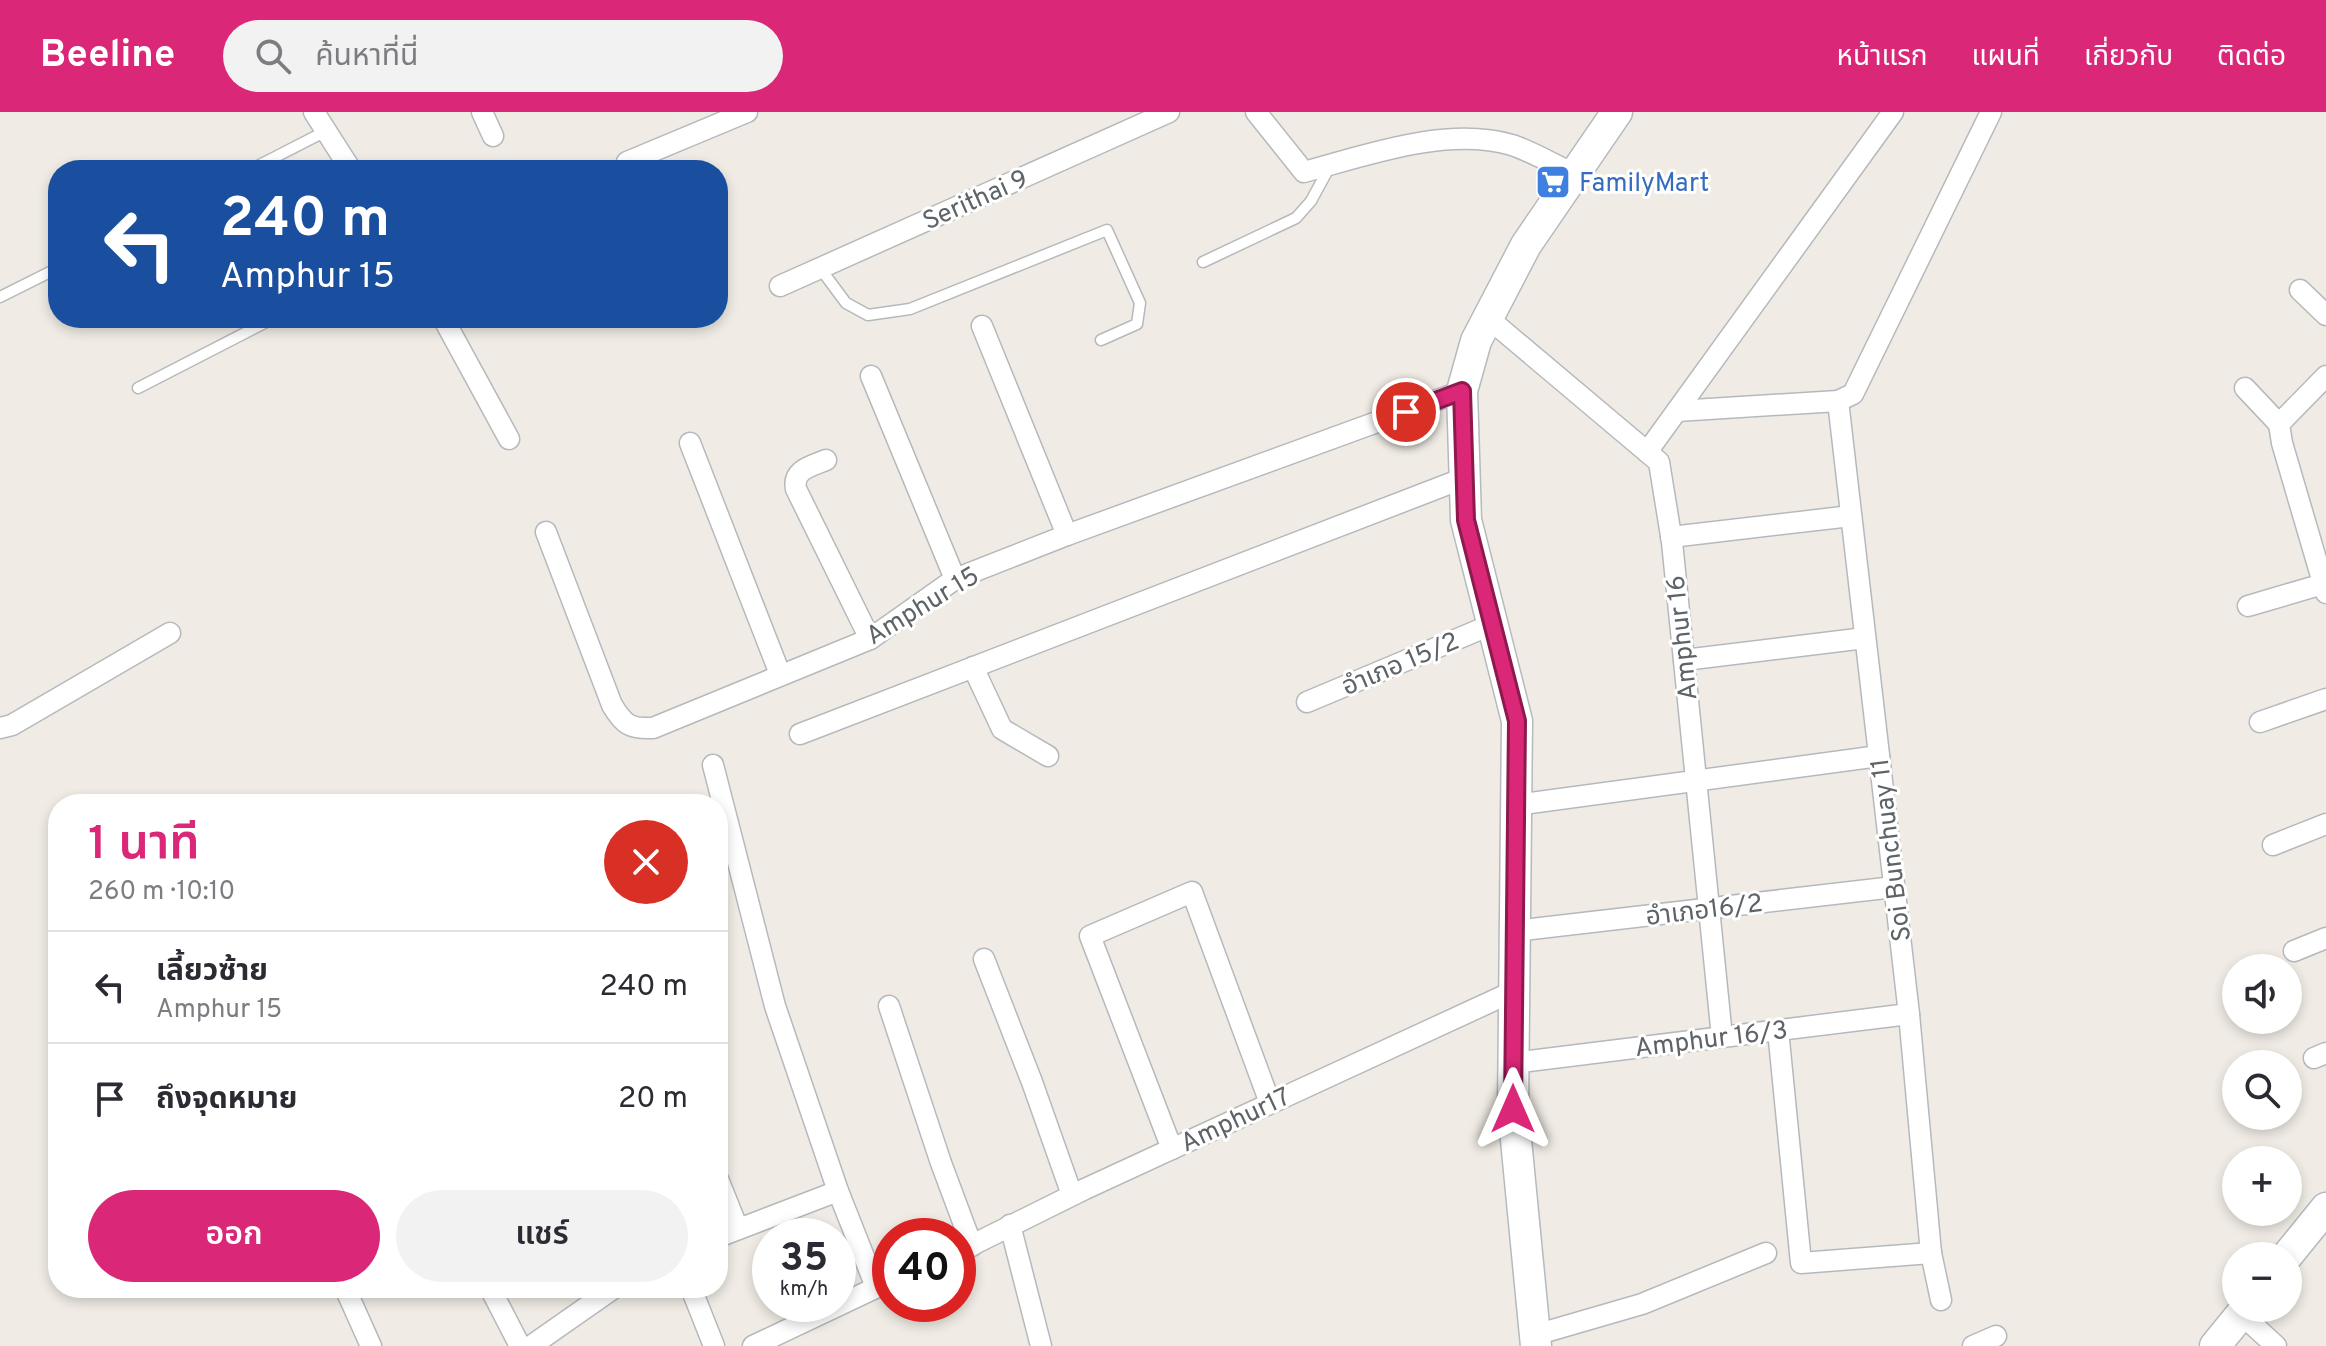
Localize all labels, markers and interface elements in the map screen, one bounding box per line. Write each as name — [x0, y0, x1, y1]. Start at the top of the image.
search box — [223, 20, 783, 92]
text: Beeline — [40, 32, 175, 81]
icon: search — [251, 34, 295, 78]
text: ค้นหาที่นี่ — [315, 39, 418, 76]
text: หน้าแรก — [1837, 40, 1928, 76]
text: แผนที่ — [1972, 40, 2040, 76]
text: เกี่ยวกับ — [2084, 40, 2173, 76]
text: ติดต่อ — [2217, 40, 2286, 76]
street label: Serithai 9 — [918, 163, 1034, 239]
supermarket icon: FamilyMart — [1534, 163, 1572, 201]
place label: FamilyMart — [1579, 168, 1709, 201]
text: 240 m — [220, 186, 390, 256]
icon: left — [88, 192, 192, 296]
text: Amphur 15 — [220, 255, 395, 301]
pin — [1372, 378, 1440, 446]
icon: arrive — [1384, 390, 1428, 434]
street label: Amphur 15 — [861, 560, 986, 654]
street label: Amphur 16 — [1661, 574, 1706, 702]
street label: อำเภอ 15/2 — [1337, 626, 1465, 705]
street label: Soi Bunchuay 11 — [1865, 756, 1920, 943]
text: 1 นาที — [88, 816, 200, 876]
button: close — [604, 820, 688, 904]
text: 260 m · 10:10 — [88, 876, 235, 909]
street label: อำเภอ16/2 — [1644, 888, 1765, 935]
text: เลี้ยวซ้าย — [156, 954, 268, 991]
map controls — [2222, 954, 2302, 1322]
button: sound — [2222, 954, 2302, 1034]
icon: left — [88, 965, 132, 1009]
text: 240 m — [600, 969, 688, 1006]
text: Amphur 15 — [156, 994, 282, 1027]
street label: Amphur 16/3 — [1633, 1015, 1790, 1066]
button: search — [2222, 1050, 2302, 1130]
position arrow — [1471, 1067, 1555, 1151]
icon: arrive — [88, 1077, 132, 1121]
text: 20 m — [618, 1081, 688, 1118]
street label: Amphur17 — [1176, 1081, 1296, 1161]
text: ถึงจุดหมาย — [156, 1082, 297, 1119]
button: + — [2222, 1146, 2302, 1226]
button: ออก — [88, 1190, 380, 1282]
button: แชร์ — [396, 1190, 688, 1282]
speed limit sign: 40 — [872, 1218, 976, 1322]
text: 35 — [780, 1235, 828, 1285]
button: − — [2222, 1242, 2302, 1322]
text: km/h — [780, 1277, 828, 1303]

